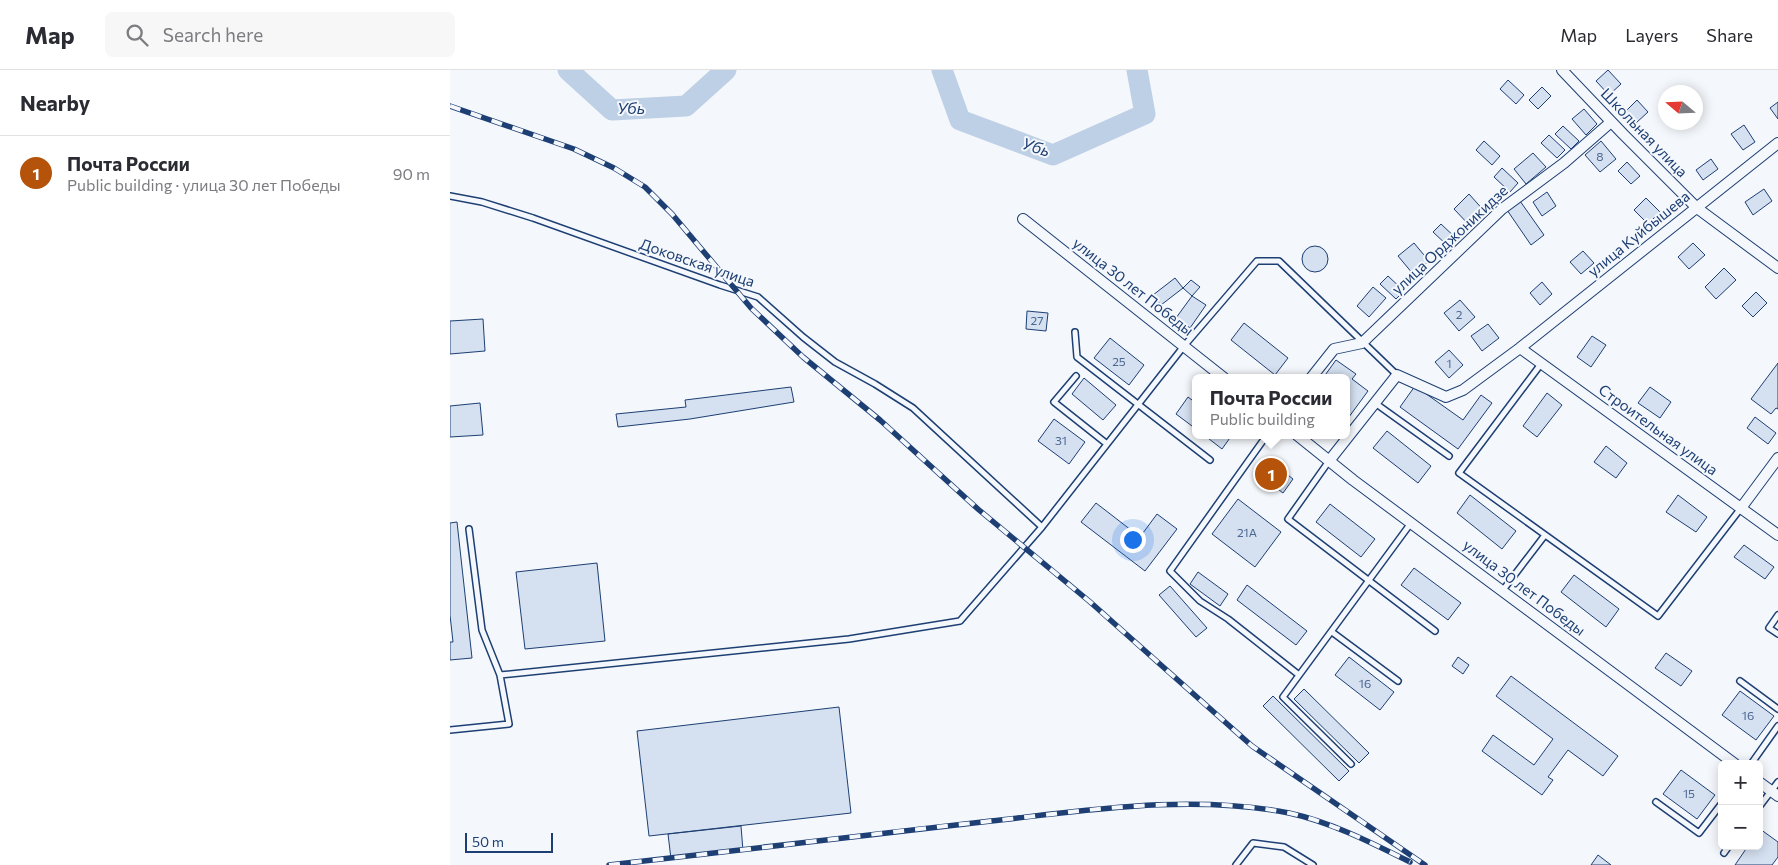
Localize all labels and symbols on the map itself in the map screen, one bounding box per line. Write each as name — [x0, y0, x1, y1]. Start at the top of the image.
street label: Школьная улица — [1598, 84, 1692, 181]
north arrow — [1658, 85, 1703, 130]
water label: Убь — [617, 98, 645, 117]
water label: Убь — [1020, 133, 1052, 160]
house number: 8 — [1596, 149, 1604, 163]
street label: улица Орджоникидзе — [1388, 181, 1511, 298]
street label: улица Куйбышева — [1584, 187, 1693, 280]
street label: улица 30 лет Победы — [1070, 233, 1198, 339]
street label: Доковская улица — [638, 234, 757, 290]
house number: 2 — [1456, 307, 1463, 321]
house number: 27 — [1031, 313, 1043, 327]
house number: 25 — [1112, 354, 1126, 368]
house number: 1 — [1446, 356, 1452, 370]
street label: Строительная улица — [1596, 380, 1722, 478]
house number: 31 — [1055, 433, 1067, 447]
pin: 1 — [1255, 455, 1287, 493]
house number: 21А — [1237, 525, 1257, 539]
your location — [1120, 527, 1146, 553]
street label: улица 30 лет Победы — [1460, 535, 1589, 639]
house number: 16 — [1359, 676, 1371, 690]
house number: 16 — [1742, 708, 1754, 722]
house number: 15 — [1683, 786, 1695, 800]
scale bar — [465, 830, 552, 853]

